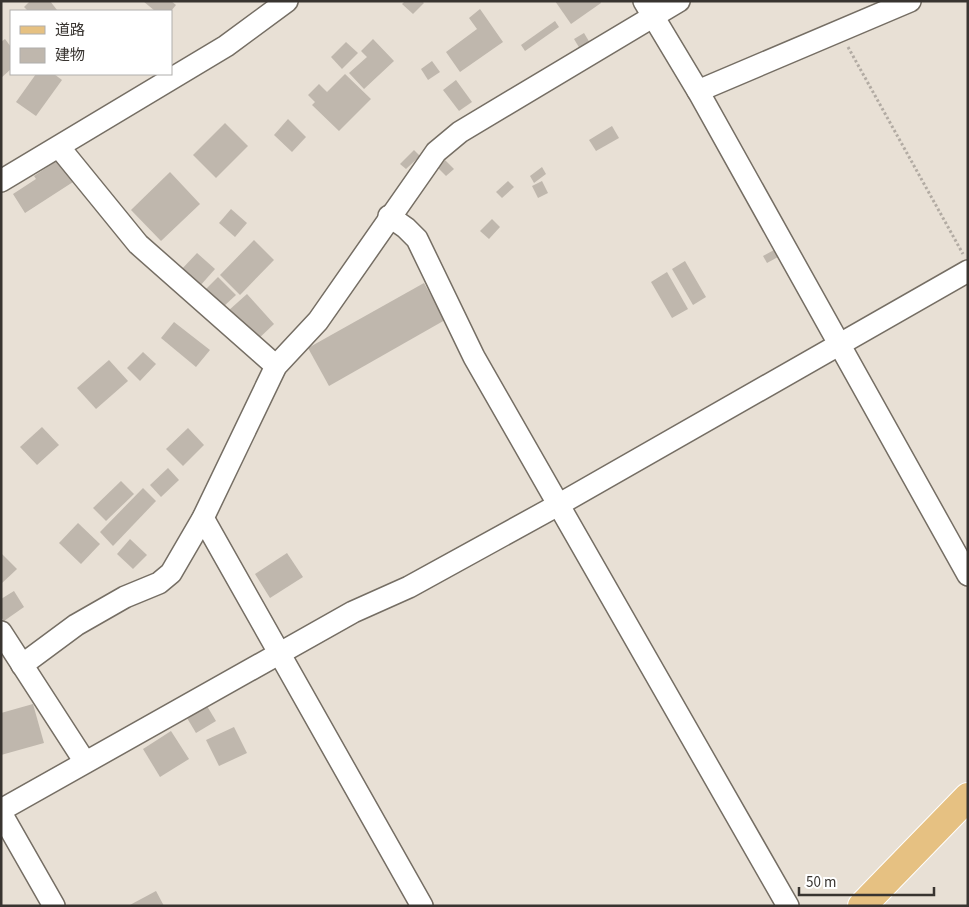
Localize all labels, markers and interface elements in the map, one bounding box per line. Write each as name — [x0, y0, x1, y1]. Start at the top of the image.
legend — [10, 10, 172, 75]
text: 道路 — [55, 20, 85, 41]
text: 建物 — [55, 45, 85, 66]
scale bar — [799, 864, 934, 896]
text: 50 m — [806, 872, 836, 893]

